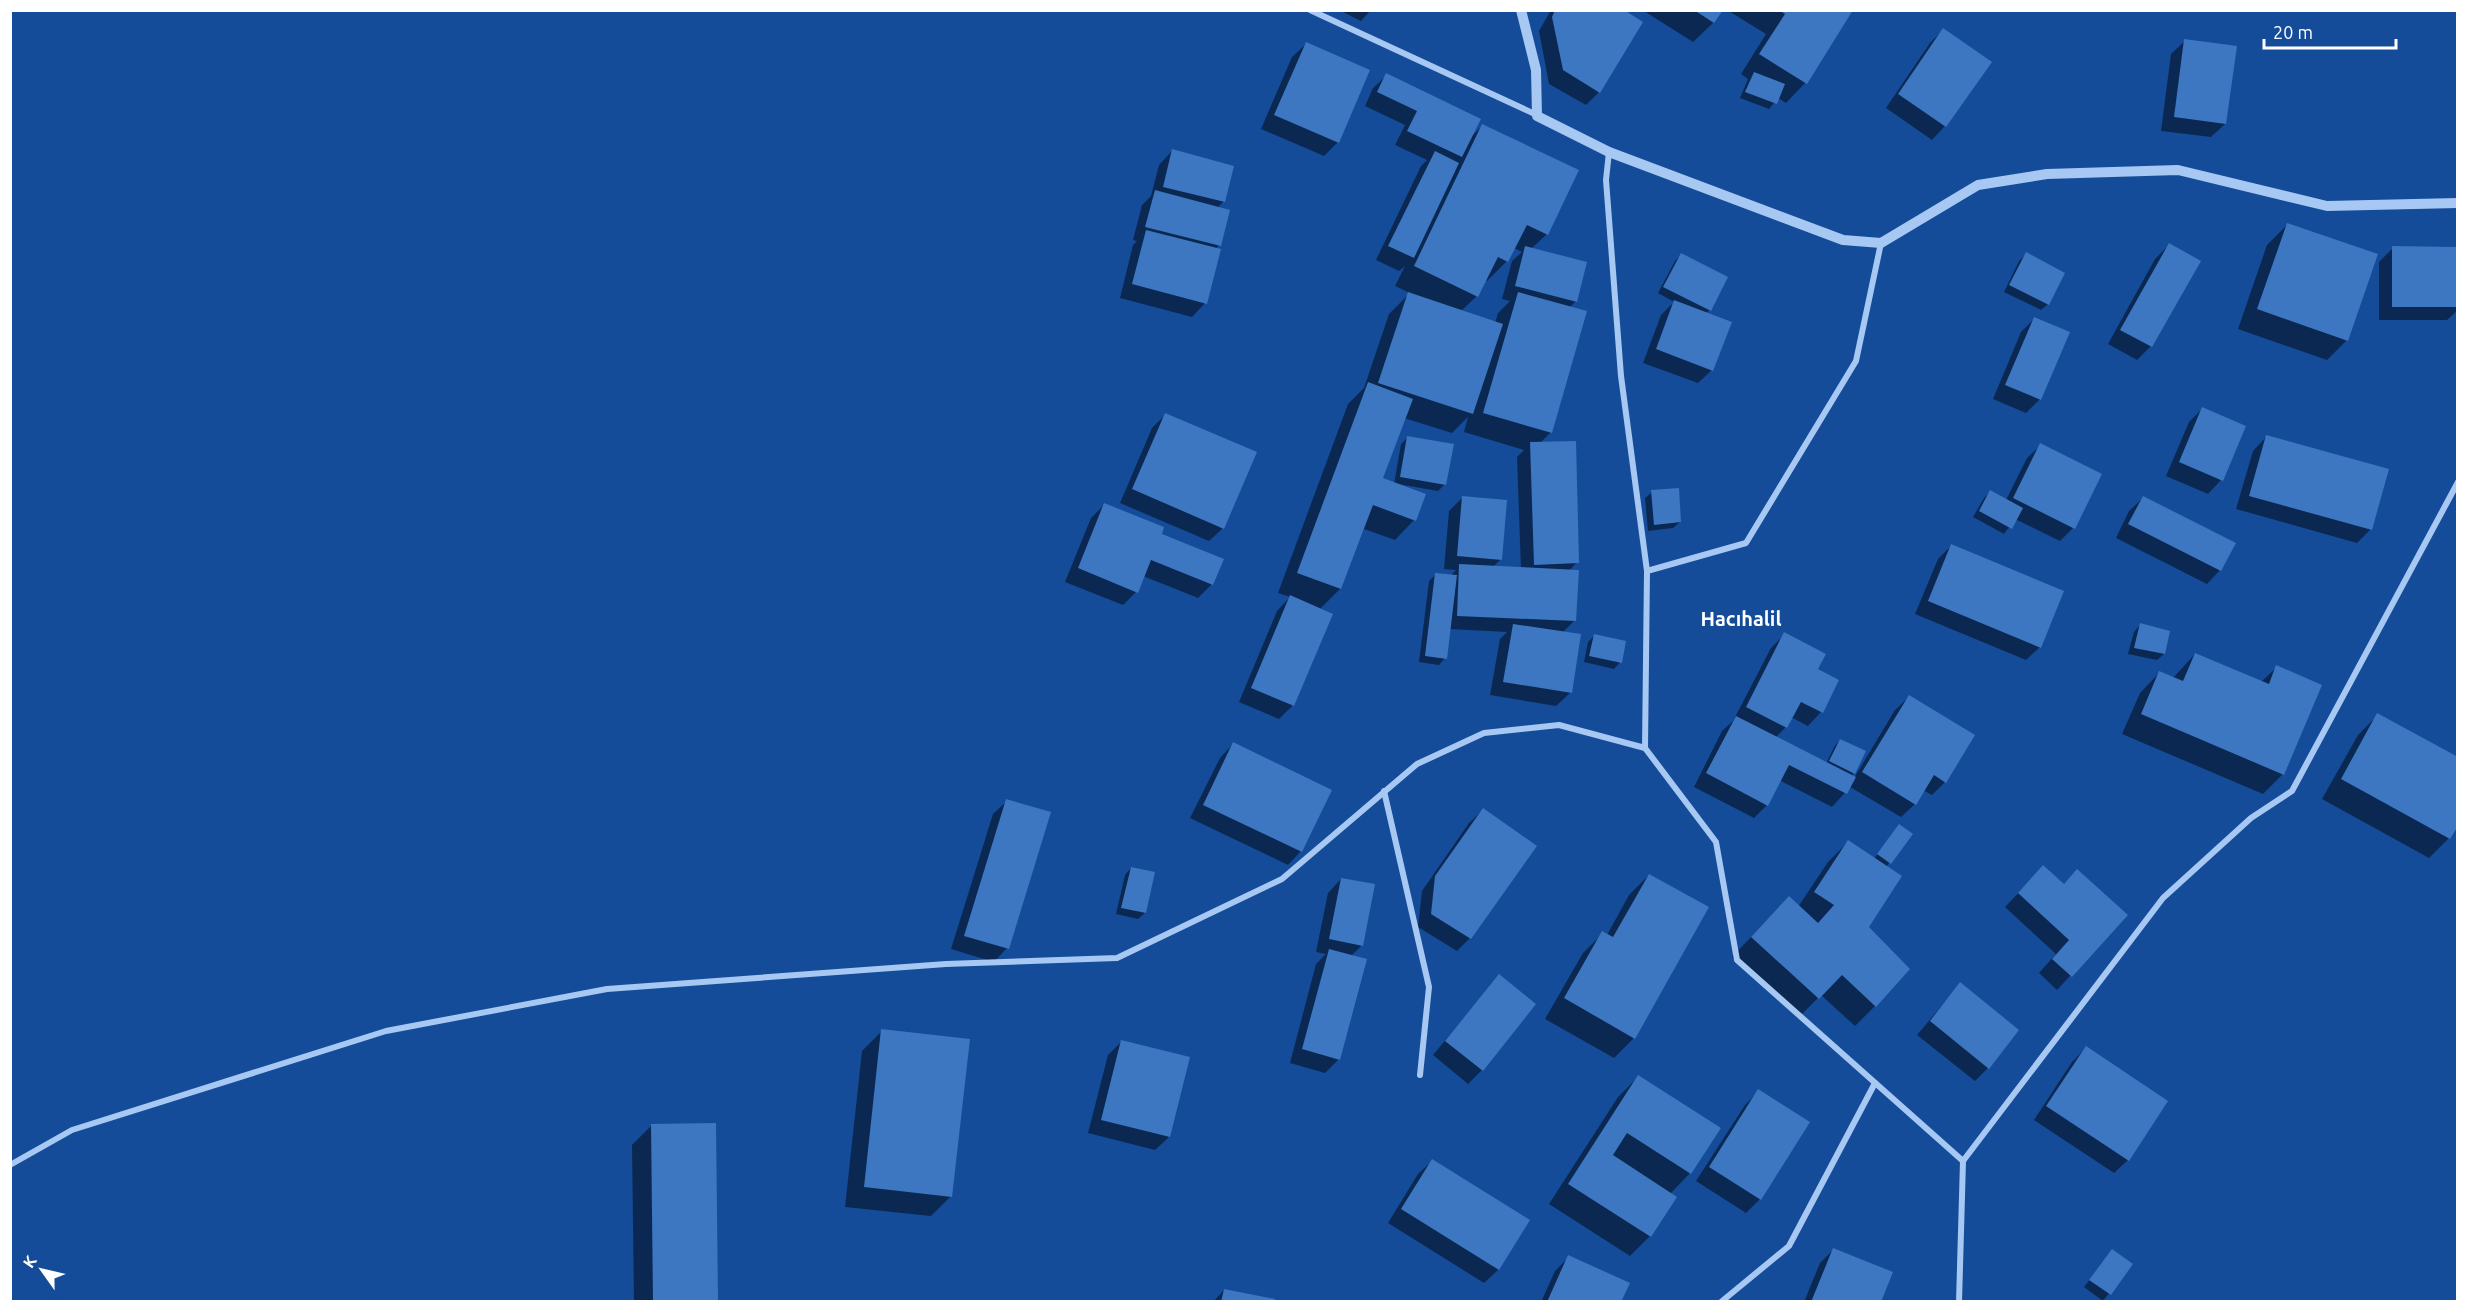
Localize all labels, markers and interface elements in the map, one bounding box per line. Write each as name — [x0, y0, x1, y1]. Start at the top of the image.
scale bar — [2264, 12, 2396, 50]
text: 20 m — [2273, 22, 2313, 42]
district label: Hacıhalil — [1701, 607, 1781, 630]
north arrow — [12, 1240, 72, 1300]
text: K — [19, 1252, 40, 1271]

